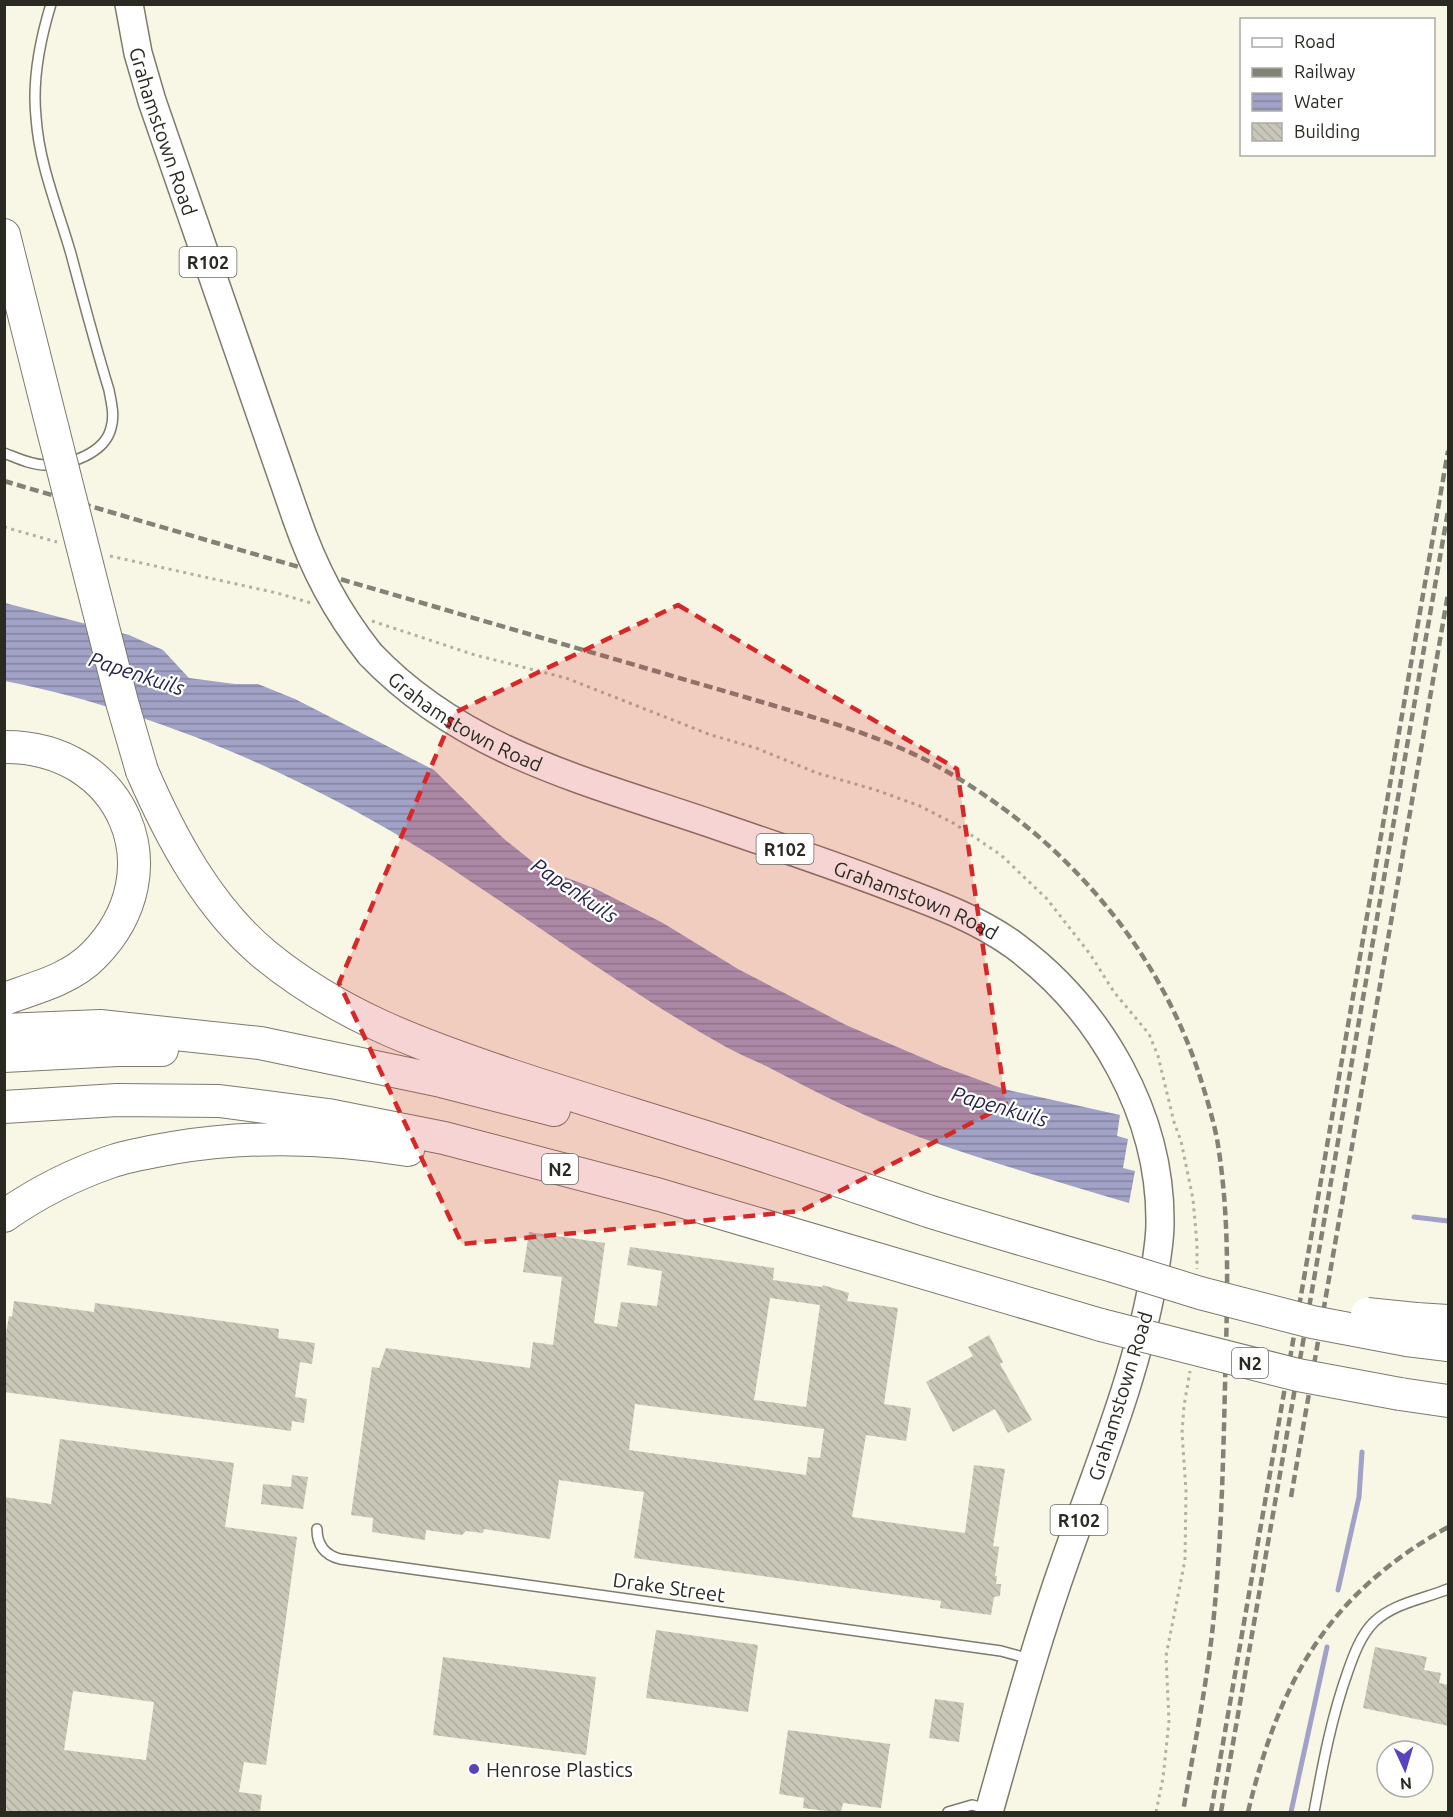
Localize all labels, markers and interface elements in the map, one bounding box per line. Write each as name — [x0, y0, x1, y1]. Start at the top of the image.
legend — [1240, 18, 1435, 156]
text: Road — [1294, 31, 1336, 51]
street label: Grahamstown Road — [125, 44, 202, 218]
text: Railway — [1294, 61, 1356, 81]
text: Water — [1294, 91, 1344, 111]
text: Building — [1294, 121, 1360, 141]
road number: R102 — [180, 247, 236, 277]
water label: Papenkuils — [86, 646, 188, 700]
street label: Grahamstown Road — [384, 666, 546, 776]
road number: R102 — [756, 834, 814, 864]
water label: Papenkuils — [527, 852, 623, 928]
street label: Grahamstown Road — [831, 855, 1003, 944]
water label: Papenkuils — [949, 1081, 1051, 1131]
road number: N2 — [542, 1154, 578, 1184]
street label: Grahamstown Road — [1083, 1309, 1157, 1483]
road number: N2 — [1232, 1348, 1268, 1378]
road number: R102 — [1050, 1505, 1108, 1535]
street label: Drake Street — [611, 1568, 727, 1606]
north arrow — [1375, 1739, 1435, 1799]
place label: Henrose Plastics — [486, 1758, 633, 1781]
marker: Henrose Plastics — [467, 1762, 481, 1776]
text: N — [1399, 1775, 1413, 1793]

